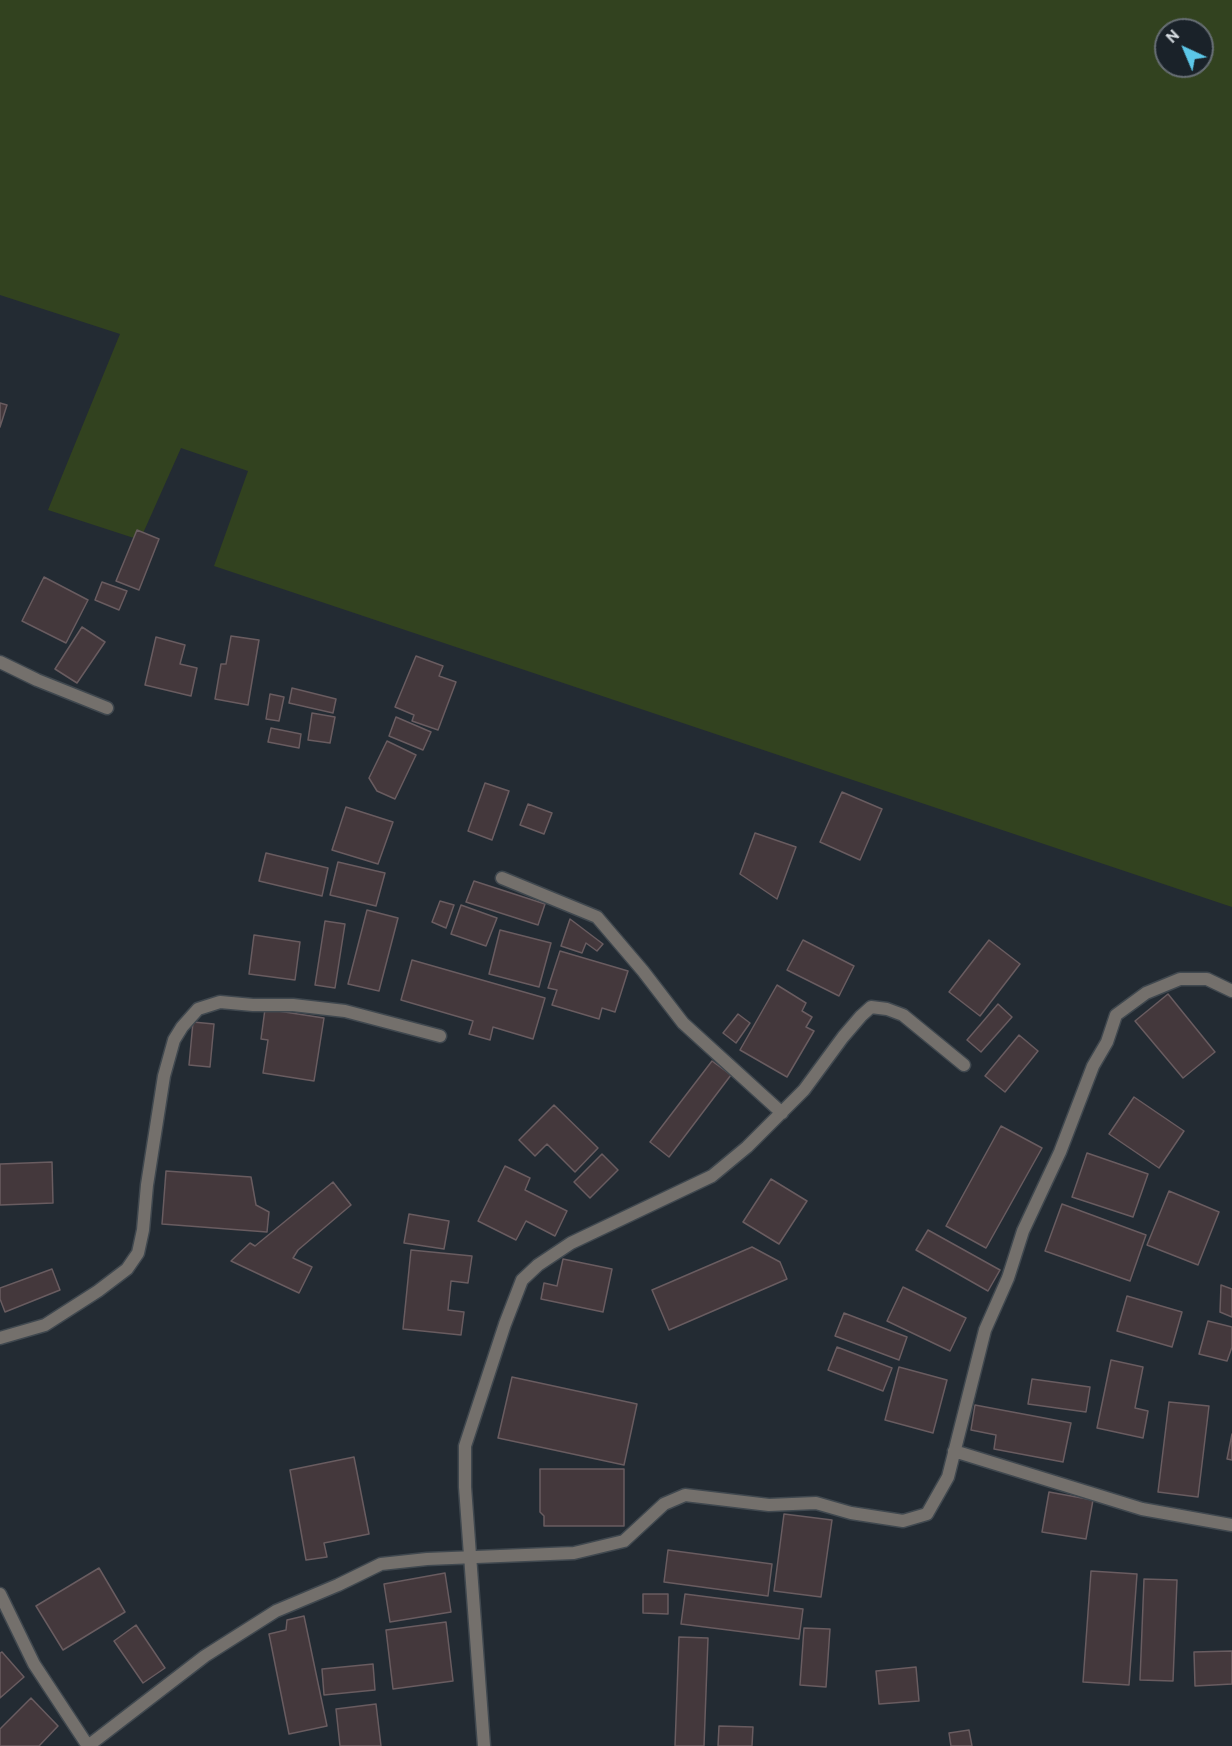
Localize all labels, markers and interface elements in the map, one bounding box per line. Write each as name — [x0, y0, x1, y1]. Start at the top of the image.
north arrow — [1154, 18, 1214, 78]
text: N — [1162, 25, 1183, 47]

